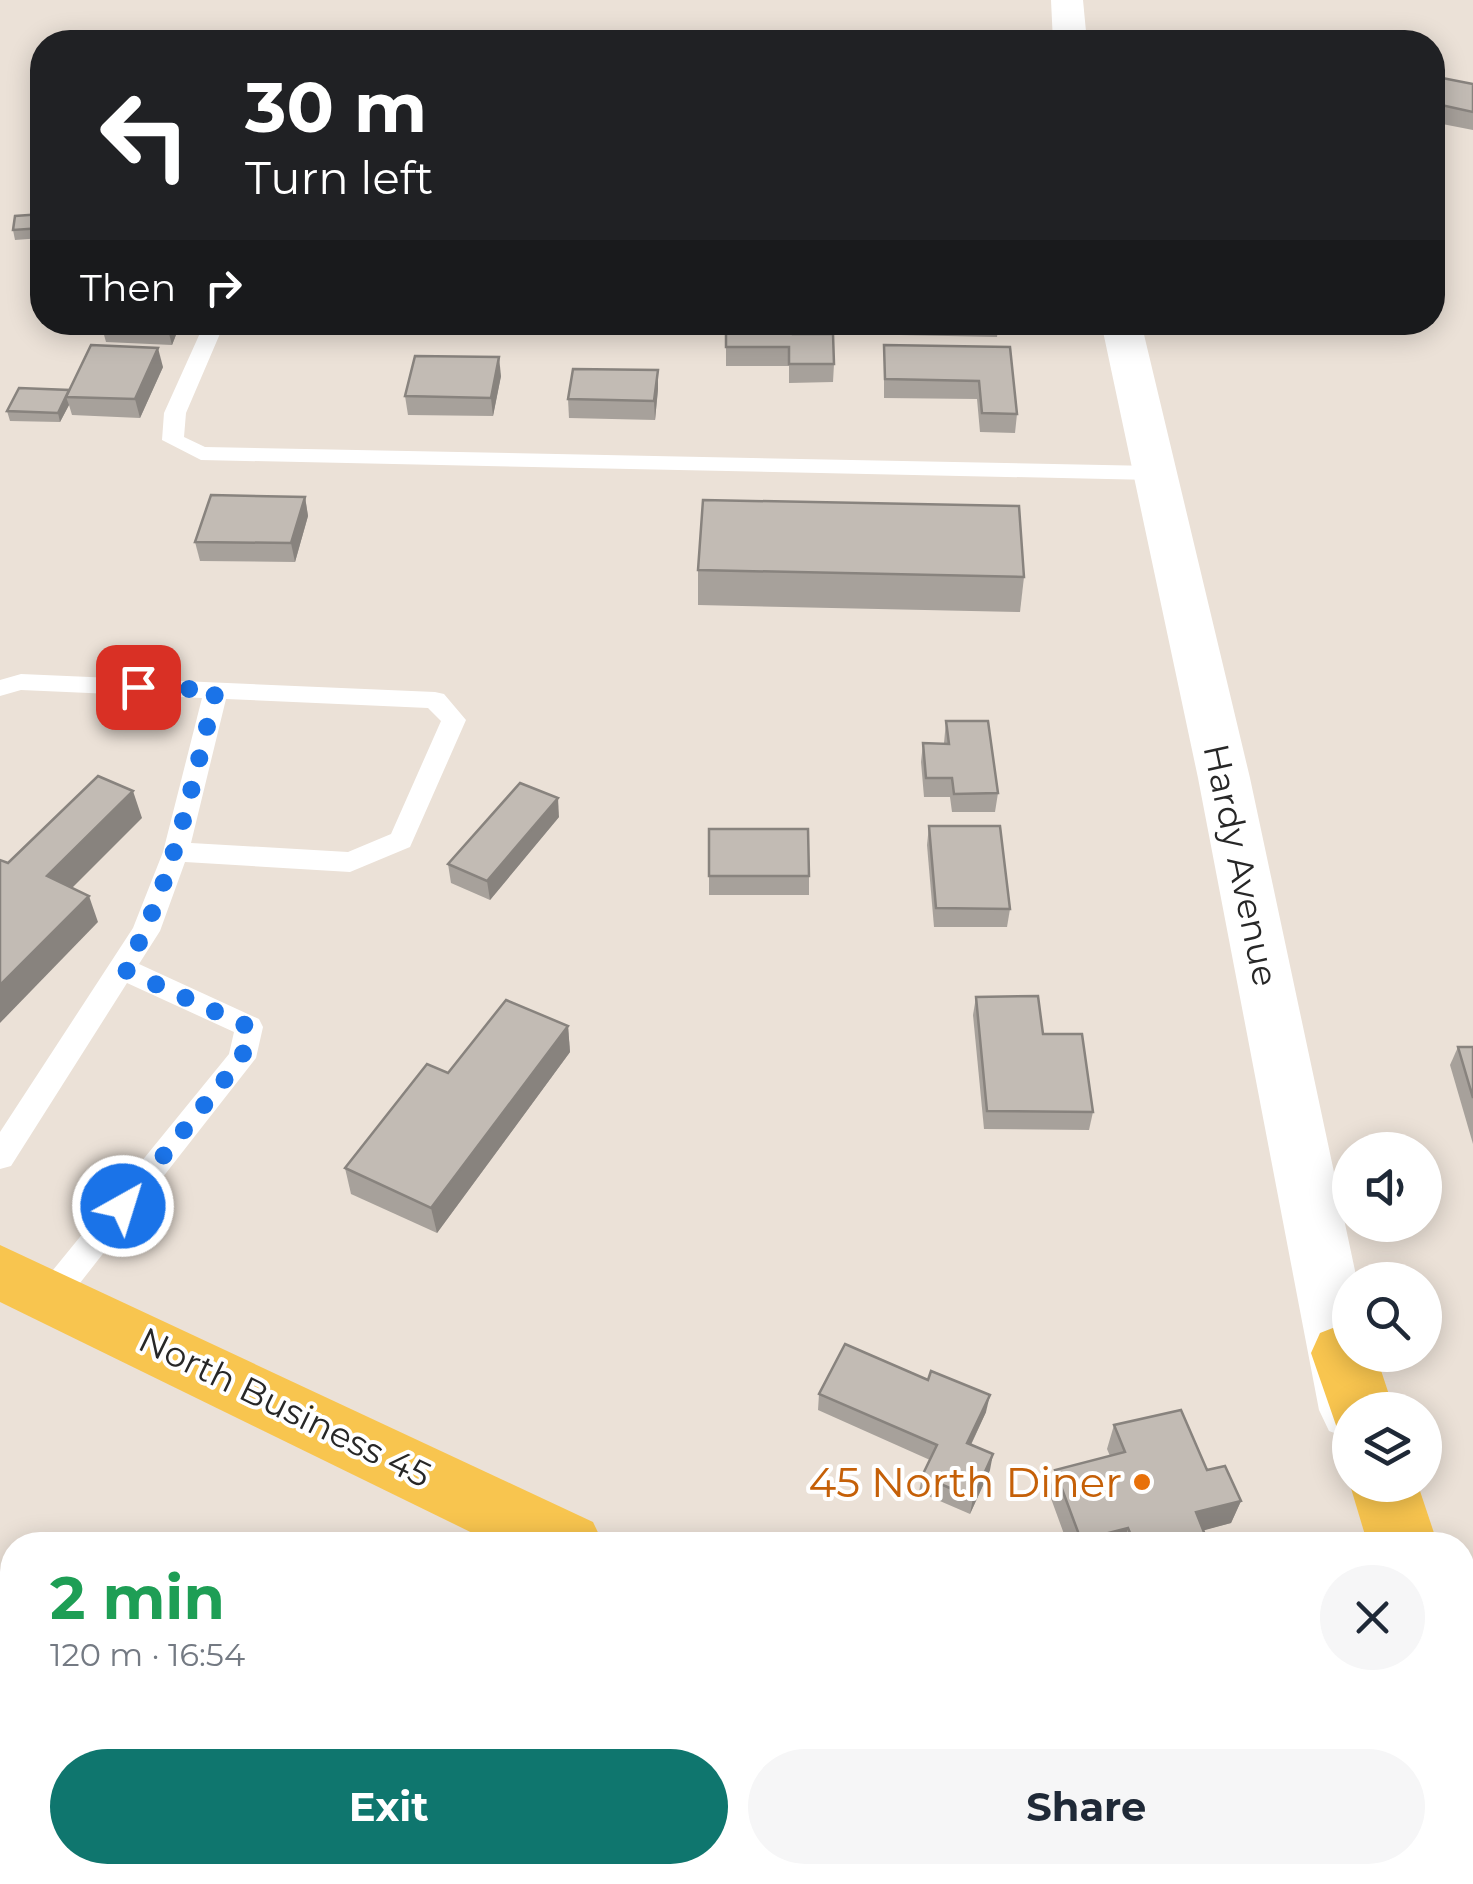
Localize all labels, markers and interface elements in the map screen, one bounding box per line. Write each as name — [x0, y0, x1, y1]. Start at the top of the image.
text: 30 m — [245, 64, 427, 150]
icon: left — [80, 70, 210, 200]
text: Turn left — [245, 150, 433, 205]
icon: right — [196, 260, 251, 315]
text: Then — [80, 264, 176, 311]
pin — [96, 645, 181, 730]
icon: arrive — [111, 660, 166, 715]
street label: Hardy Avenue — [1194, 740, 1288, 990]
map controls — [1332, 1132, 1442, 1502]
button: sound — [1332, 1132, 1442, 1242]
position arrow — [71, 1154, 175, 1258]
button: search — [1332, 1262, 1442, 1372]
street label: North Business 45 — [132, 1318, 438, 1496]
button: layers — [1332, 1392, 1442, 1502]
place label: 45 North Diner — [809, 1456, 1122, 1508]
marker: 45 North Diner — [1131, 1471, 1153, 1493]
text: 2 min — [50, 1561, 225, 1634]
button: close — [1320, 1565, 1425, 1670]
text: 120 m · 16:54 — [50, 1635, 245, 1674]
button: Exit — [50, 1749, 728, 1864]
button: Share — [748, 1749, 1425, 1864]

